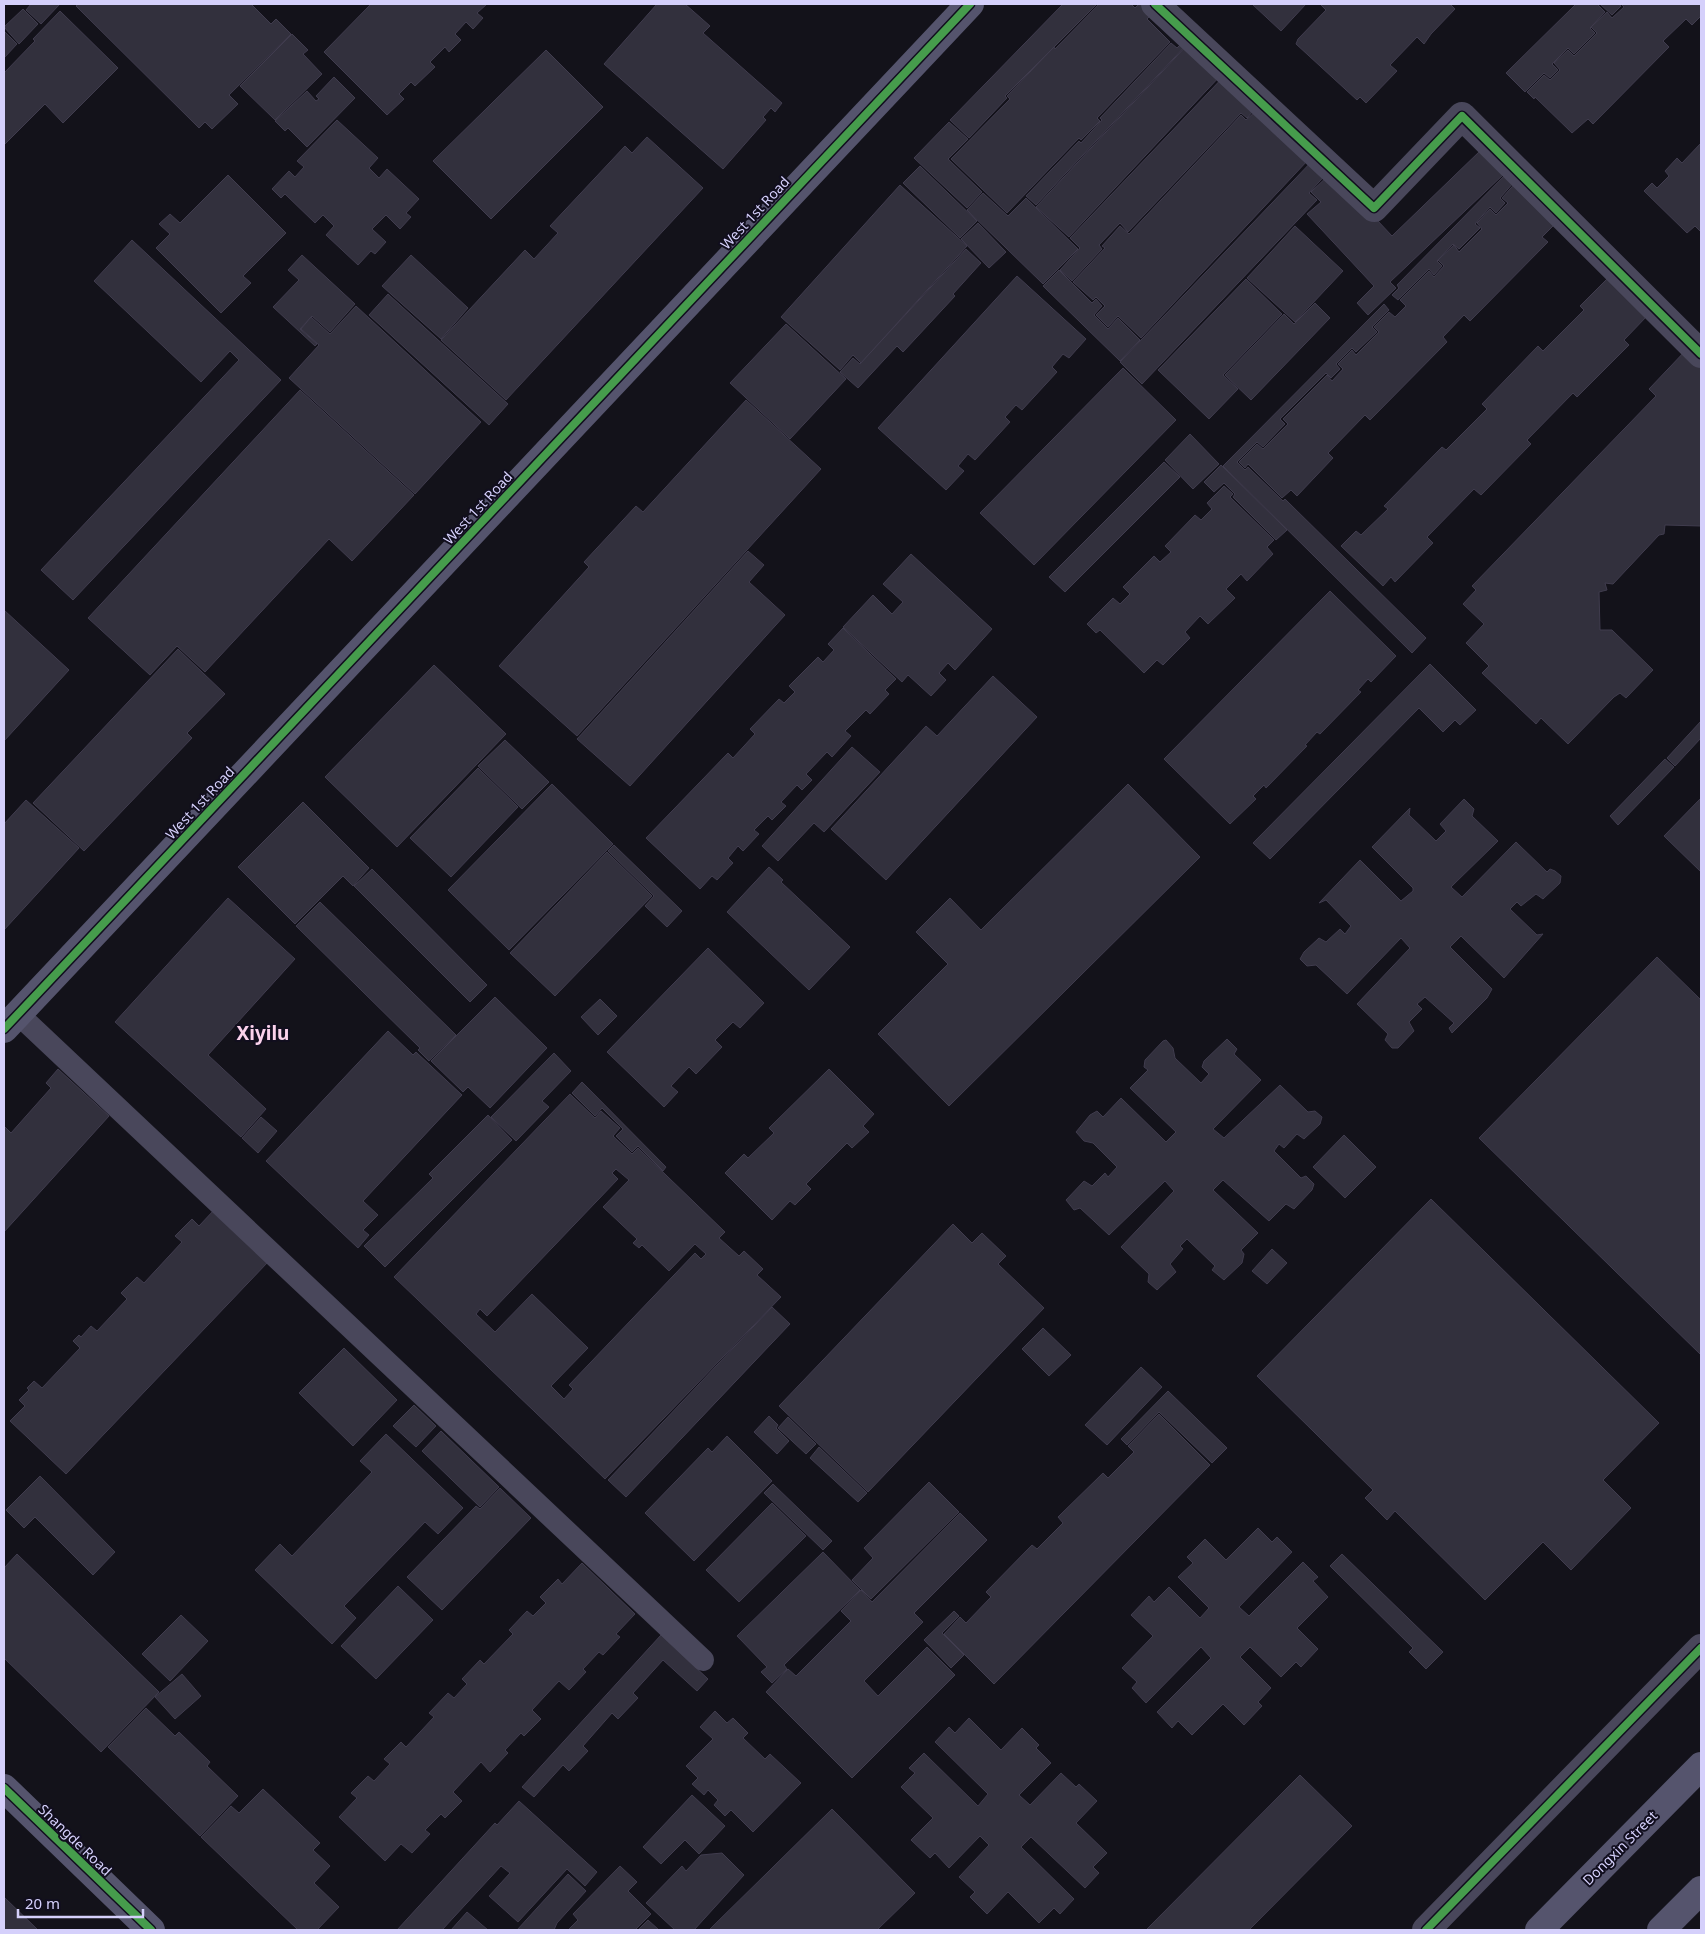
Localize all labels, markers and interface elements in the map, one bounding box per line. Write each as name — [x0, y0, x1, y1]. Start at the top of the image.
street label: West 1st Road — [716, 172, 793, 253]
street label: West 1st Road — [439, 467, 516, 548]
street label: West 1st Road — [161, 762, 238, 843]
district label: Xiyilu — [237, 1020, 289, 1046]
street label: Shangde Road — [34, 1800, 116, 1880]
street label: Dongxin Street — [1578, 1806, 1661, 1889]
scale bar — [18, 1886, 142, 1918]
text: 20 m — [25, 1893, 60, 1913]

